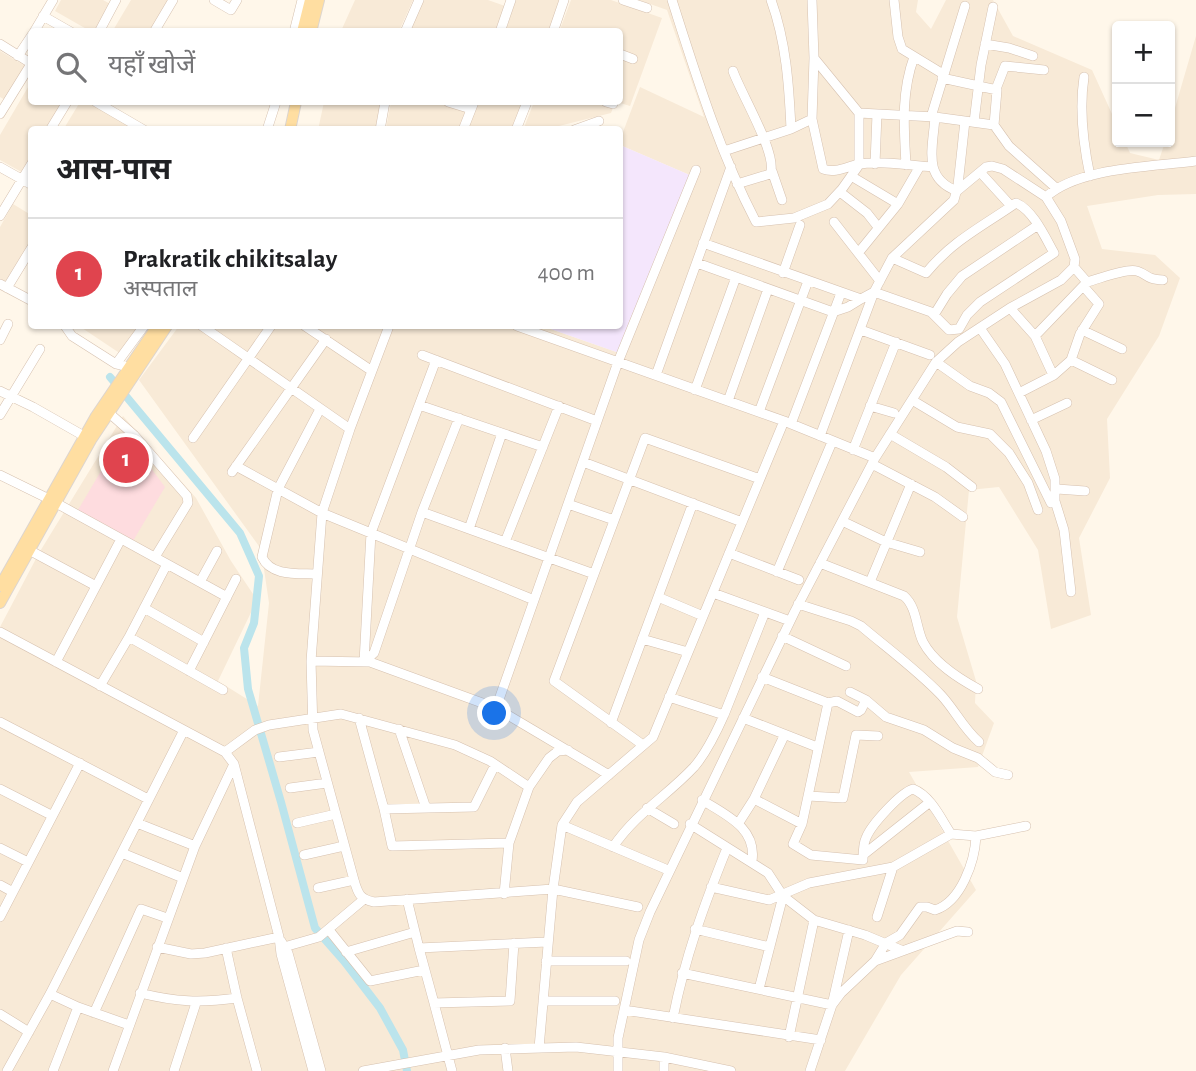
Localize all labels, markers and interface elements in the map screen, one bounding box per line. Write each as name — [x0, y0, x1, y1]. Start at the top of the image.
map controls — [1112, 21, 1175, 147]
button: + — [1112, 21, 1175, 84]
search box — [28, 28, 623, 105]
icon: search — [52, 48, 90, 86]
text: यहाँ खोजें — [108, 52, 195, 78]
button: − — [1112, 84, 1175, 147]
text: आस-पास — [56, 155, 171, 185]
text: Prakratik chikitsalay — [123, 246, 337, 272]
text: 1 — [75, 262, 83, 285]
text: 400 m — [537, 262, 595, 285]
text: अस्पताल — [123, 278, 197, 301]
pin: 1 — [103, 434, 149, 486]
your location — [477, 696, 511, 730]

